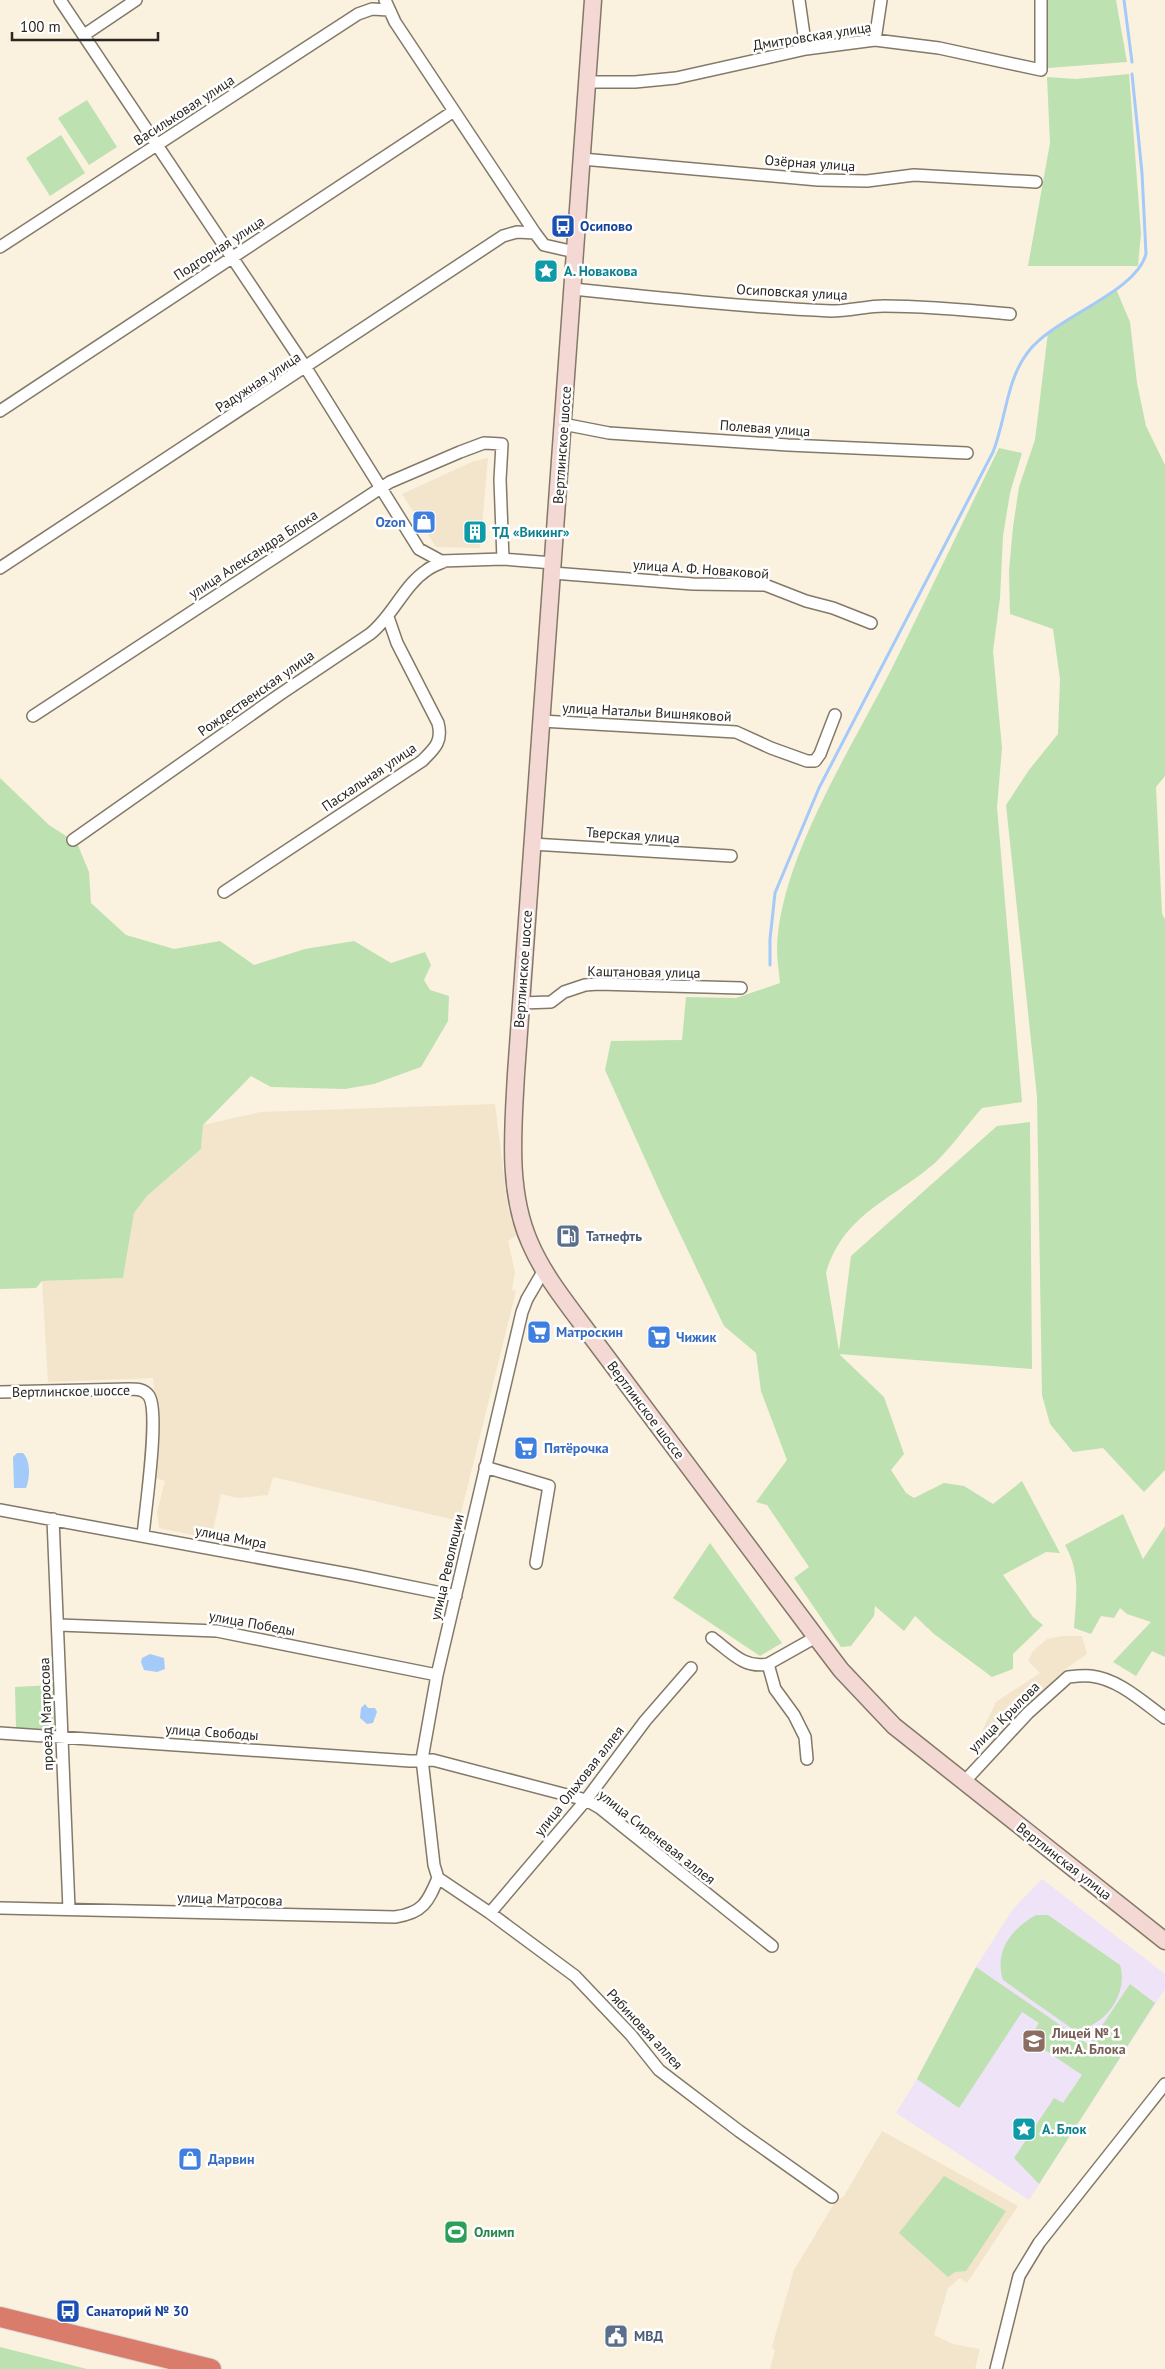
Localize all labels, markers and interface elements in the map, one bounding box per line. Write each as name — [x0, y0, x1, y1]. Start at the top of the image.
scale bar — [12, 10, 159, 42]
text: 100 m — [20, 17, 61, 36]
street label: Дмитровская улица — [752, 18, 873, 54]
street label: Васильковая улица — [130, 71, 238, 149]
street label: Озёрная улица — [764, 151, 856, 175]
street label: Подгорная улица — [170, 212, 268, 284]
bus stop icon: Осипово — [550, 213, 576, 239]
place label: Осипово — [580, 217, 633, 235]
place icon: А. Новакова — [533, 258, 559, 284]
place label: А. Новакова — [564, 262, 638, 280]
street label: Осиповская улица — [736, 280, 848, 304]
street label: Радужная улица — [212, 348, 304, 416]
street label: Вертлинское шоссе — [549, 385, 575, 505]
street label: Полевая улица — [719, 416, 811, 440]
street label: улица Александра Блока — [185, 506, 321, 602]
shop icon: Ozon — [411, 509, 437, 535]
place label: Ozon — [375, 513, 406, 531]
building icon: ТД «Викинг» — [462, 519, 488, 545]
place label: ТД «Викинг» — [492, 523, 570, 541]
street label: улица А. Ф. Новаковой — [632, 555, 770, 583]
street label: Рождественская улица — [194, 646, 318, 740]
street label: улица Натальи Вишняковой — [562, 699, 732, 725]
street label: Пасхальная улица — [318, 739, 420, 815]
street label: Тверская улица — [586, 823, 681, 847]
street label: Вертлинское шоссе — [510, 909, 536, 1029]
street label: Каштановая улица — [587, 962, 701, 982]
fuel station icon: Татнефть — [555, 1223, 581, 1249]
place label: Татнефть — [586, 1227, 642, 1245]
supermarket icon: Матроскин — [526, 1319, 552, 1345]
place label: Матроскин — [556, 1323, 623, 1341]
supermarket icon: Чижик — [646, 1324, 672, 1350]
place label: Чижик — [676, 1328, 716, 1346]
street label: Вертлинское шоссе — [603, 1357, 689, 1463]
street label: Вертлинское шоссе — [12, 1381, 130, 1401]
supermarket icon: Пятёрочка — [513, 1435, 539, 1461]
place label: Пятёрочка — [544, 1439, 609, 1457]
street label: улица Революции — [426, 1512, 468, 1622]
street label: улица Мира — [194, 1521, 268, 1553]
street label: улица Победы — [207, 1607, 297, 1639]
street label: проезд Матросова — [35, 1657, 57, 1771]
street label: улица Крылова — [965, 1678, 1043, 1756]
street label: улица Свободы — [165, 1720, 259, 1744]
street label: улица Ольховая аллея — [530, 1722, 628, 1840]
street label: улица Сиреневая аллея — [595, 1786, 719, 1888]
street label: Вертлинская улица — [1013, 1818, 1115, 1904]
street label: улица Матросова — [177, 1888, 283, 1910]
street label: Рябиновая аллея — [603, 1985, 687, 2073]
place label: Лицей № 1 им. А. Блока — [1051, 2024, 1126, 2058]
school or university icon: Лицей № 1 им. А. Блока — [1021, 2028, 1047, 2054]
place icon: А. Блок — [1011, 2116, 1037, 2142]
place label: А. Блок — [1042, 2120, 1086, 2138]
shop icon: Дарвин — [177, 2146, 203, 2172]
place label: Дарвин — [208, 2150, 254, 2168]
sports icon: Олимп — [443, 2219, 469, 2245]
place label: Олимп — [474, 2223, 515, 2241]
bus stop icon: Санаторий № 30 — [55, 2298, 81, 2324]
place label: Санаторий № 30 — [86, 2302, 189, 2320]
public building icon: МВД — [603, 2323, 629, 2349]
place label: МВД — [634, 2327, 663, 2345]

